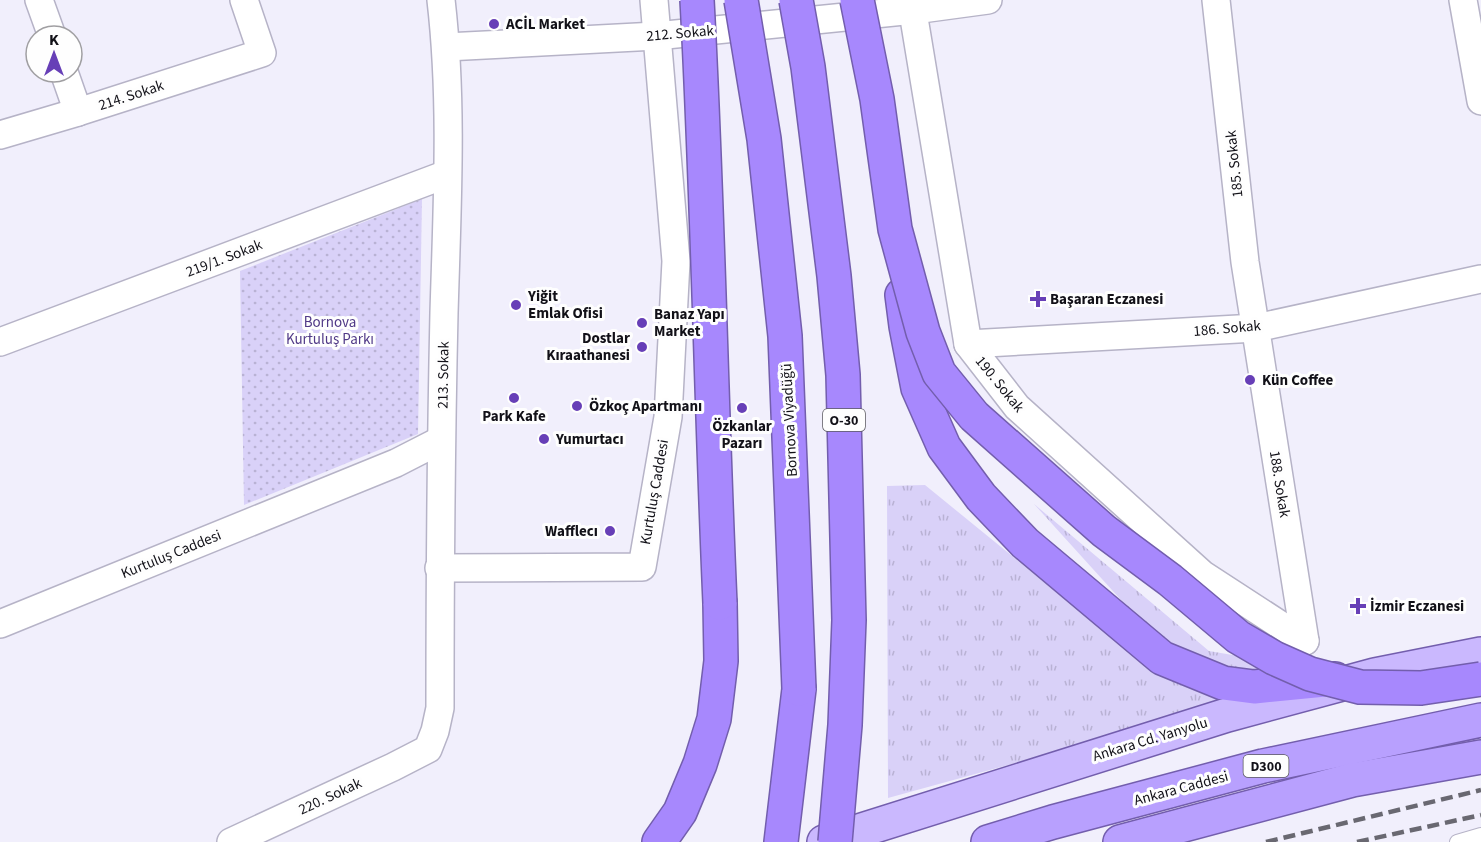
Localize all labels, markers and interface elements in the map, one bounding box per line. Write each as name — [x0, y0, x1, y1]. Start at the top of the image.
place label: ACİL Market — [505, 14, 585, 35]
marker: ACİL Market — [487, 17, 501, 31]
street label: 212. Sokak — [645, 20, 715, 47]
north arrow — [24, 24, 84, 84]
text: K — [49, 29, 59, 51]
street label: 214. Sokak — [96, 75, 167, 116]
street label: 185. Sokak — [1220, 129, 1248, 199]
street label: 219/1. Sokak — [183, 234, 266, 283]
place label: Yiğit Emlak Ofisi — [527, 286, 603, 324]
place label: Başaran Eczanesi — [1050, 289, 1163, 310]
marker: Başaran Eczanesi — [1031, 292, 1045, 306]
marker: Yiğit Emlak Ofisi — [509, 298, 523, 312]
place label: Banaz Yapı Market — [654, 304, 725, 342]
park label: Bornova Kurtuluş Parkı — [286, 312, 374, 350]
street label: 186. Sokak — [1192, 315, 1262, 342]
marker: Banaz Yapı Market — [635, 316, 649, 330]
place label: Dostlar Kıraathanesi — [546, 328, 630, 366]
marker: Dostlar Kıraathanesi — [635, 340, 649, 354]
street label: 213. Sokak — [432, 341, 455, 409]
street label: 190. Sokak — [970, 351, 1029, 418]
street label: Bornova Viyadüğü — [776, 363, 803, 477]
place label: Kün Coffee — [1262, 370, 1334, 391]
marker: Kün Coffee — [1243, 373, 1257, 387]
marker: Park Kafe — [507, 391, 521, 405]
place label: Özkoç Apartmanı — [589, 396, 702, 417]
marker: Özkoç Apartmanı — [570, 399, 584, 413]
marker: Özkanlar Pazarı — [735, 401, 749, 415]
place label: Park Kafe — [482, 406, 546, 427]
road number: O-30 — [823, 409, 865, 431]
place label: Özkanlar Pazarı — [712, 416, 772, 454]
place label: Yumurtacı — [555, 429, 624, 450]
marker: Yumurtacı — [537, 432, 551, 446]
street label: Kurtuluş Caddesi — [635, 438, 674, 546]
street label: 188. Sokak — [1264, 449, 1295, 520]
place label: Wafflecı — [545, 521, 598, 542]
marker: Wafflecı — [603, 524, 617, 538]
street label: Kurtuluş Caddesi — [118, 525, 225, 584]
place label: İzmir Eczanesi — [1370, 596, 1464, 617]
marker: İzmir Eczanesi — [1351, 599, 1365, 613]
street label: Ankara Cd. Yanyolu — [1090, 712, 1210, 767]
road number: D300 — [1244, 755, 1288, 777]
street label: Ankara Caddesi — [1132, 766, 1231, 811]
street label: 220. Sokak — [295, 772, 366, 820]

